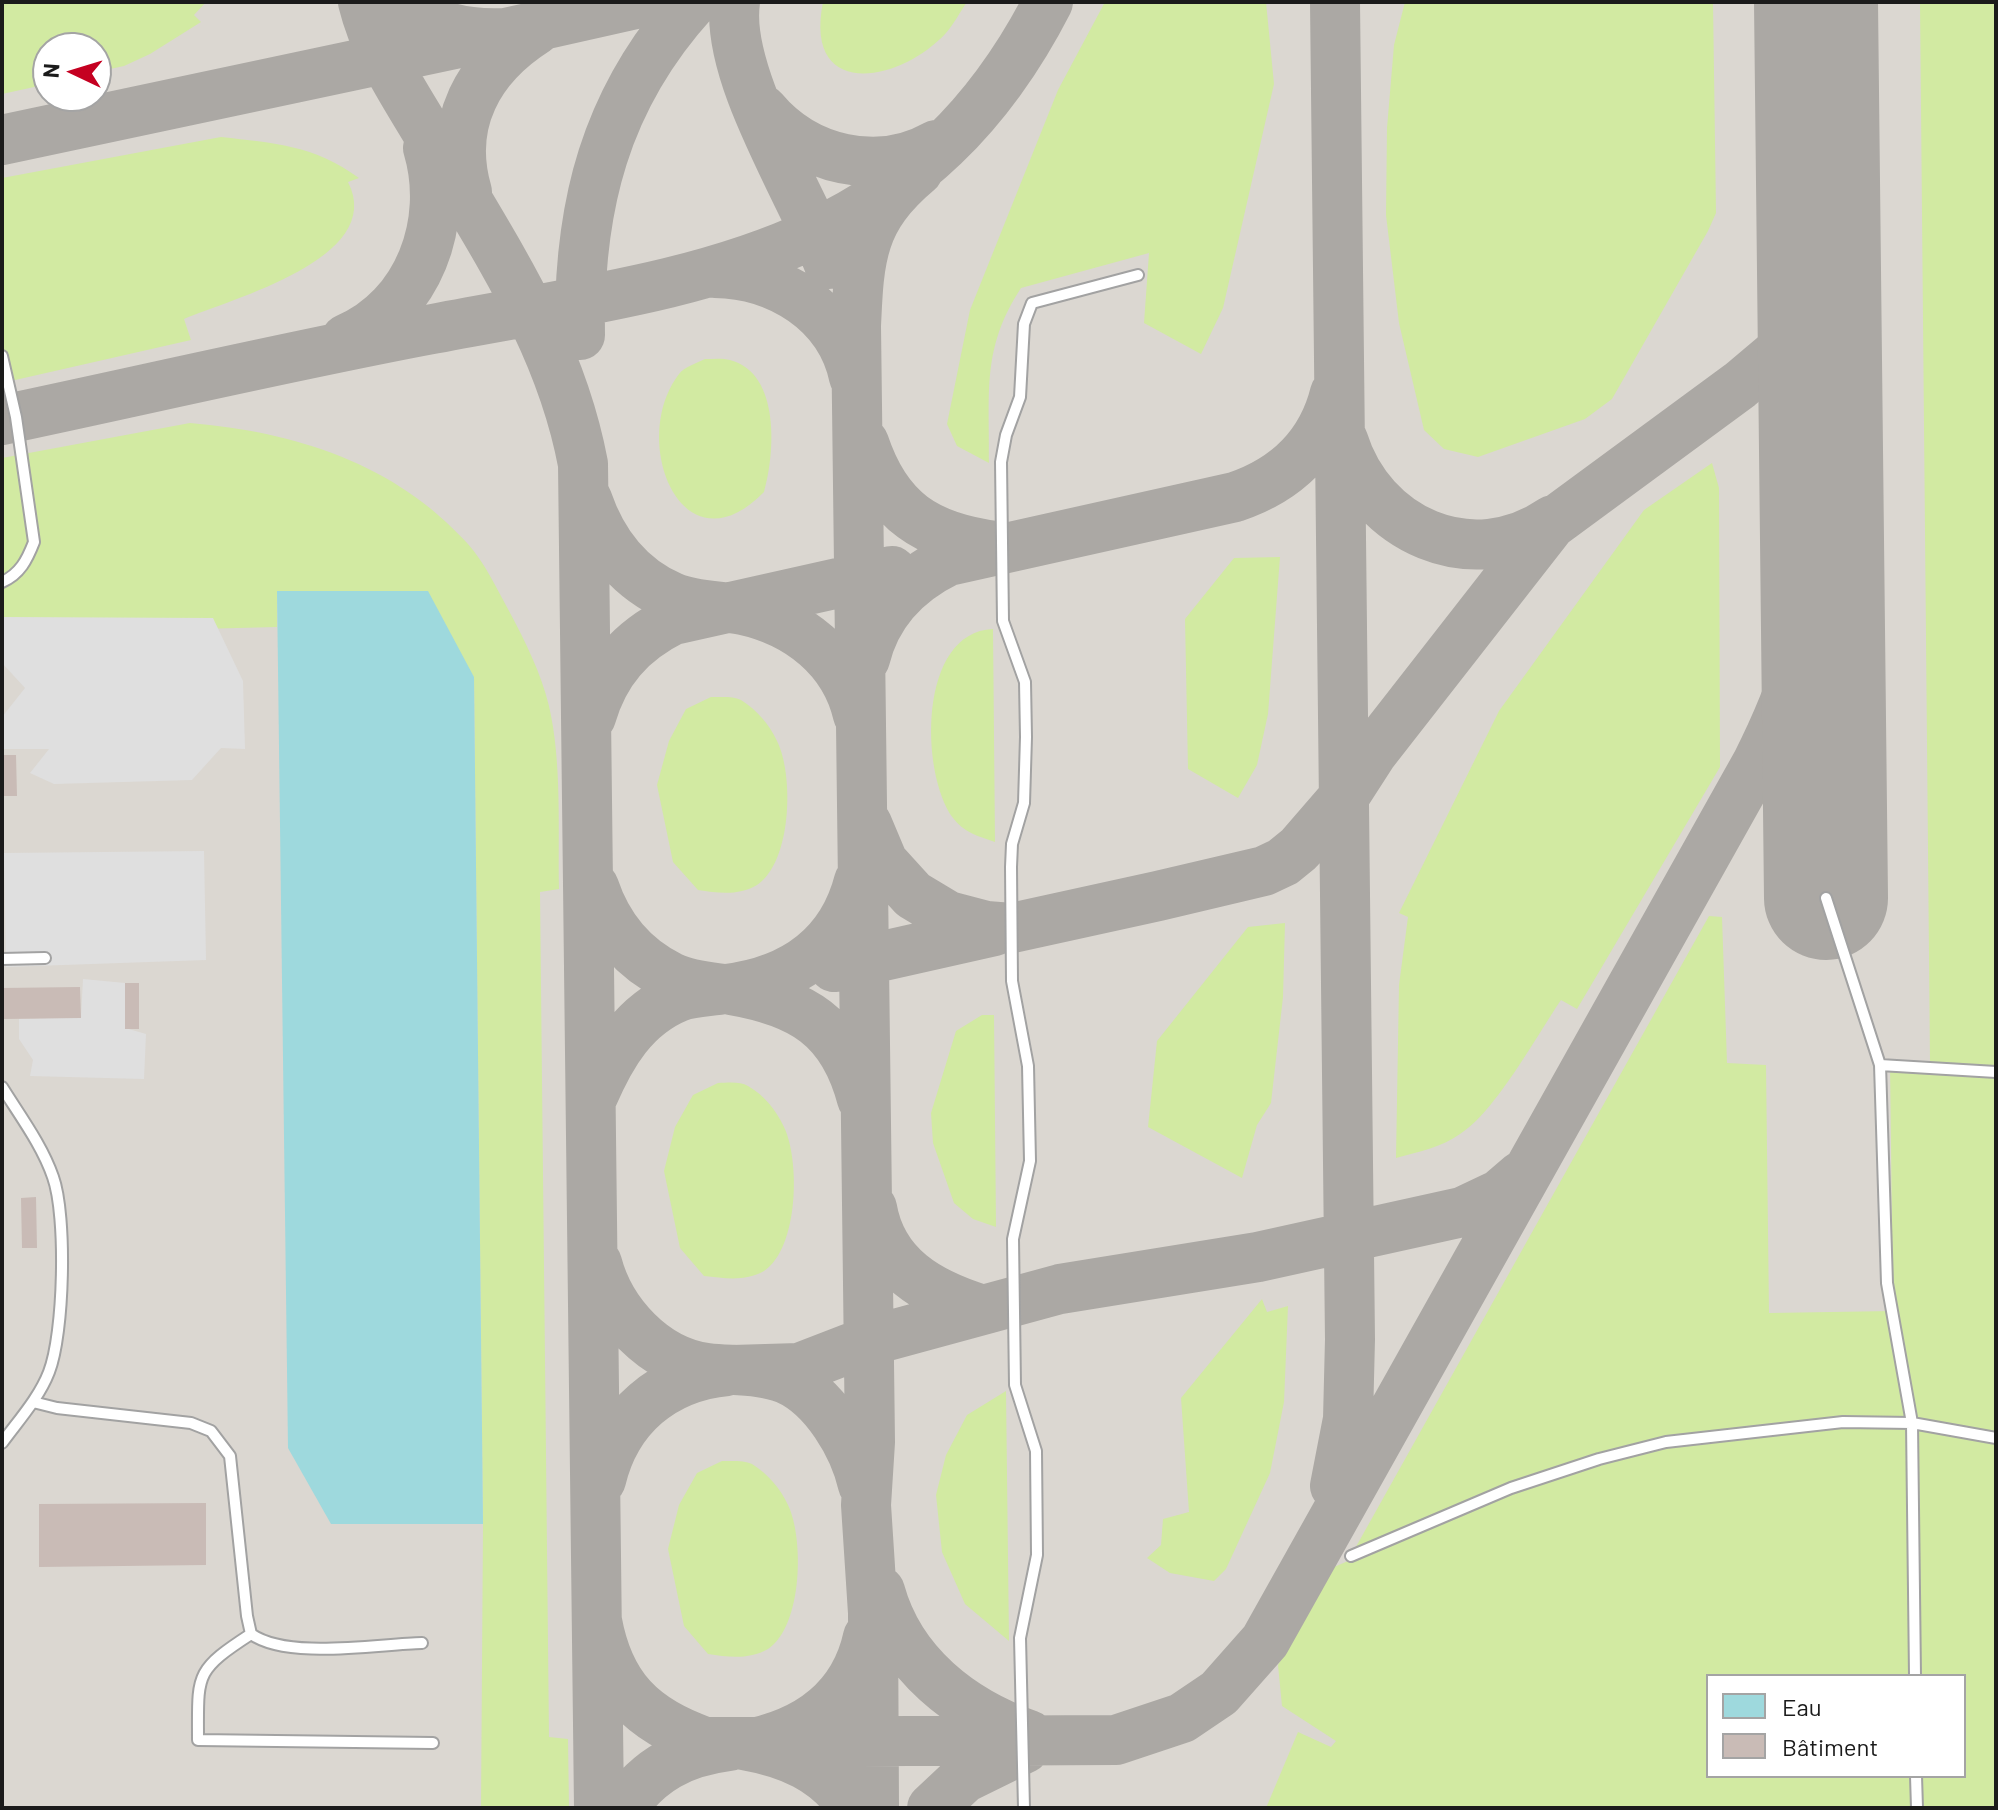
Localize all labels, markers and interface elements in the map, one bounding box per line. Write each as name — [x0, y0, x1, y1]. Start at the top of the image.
north arrow — [32, 32, 112, 112]
text: N — [37, 62, 64, 79]
legend — [1706, 1674, 1966, 1778]
text: Eau — [1782, 1692, 1822, 1721]
text: Bâtiment — [1782, 1732, 1878, 1761]

